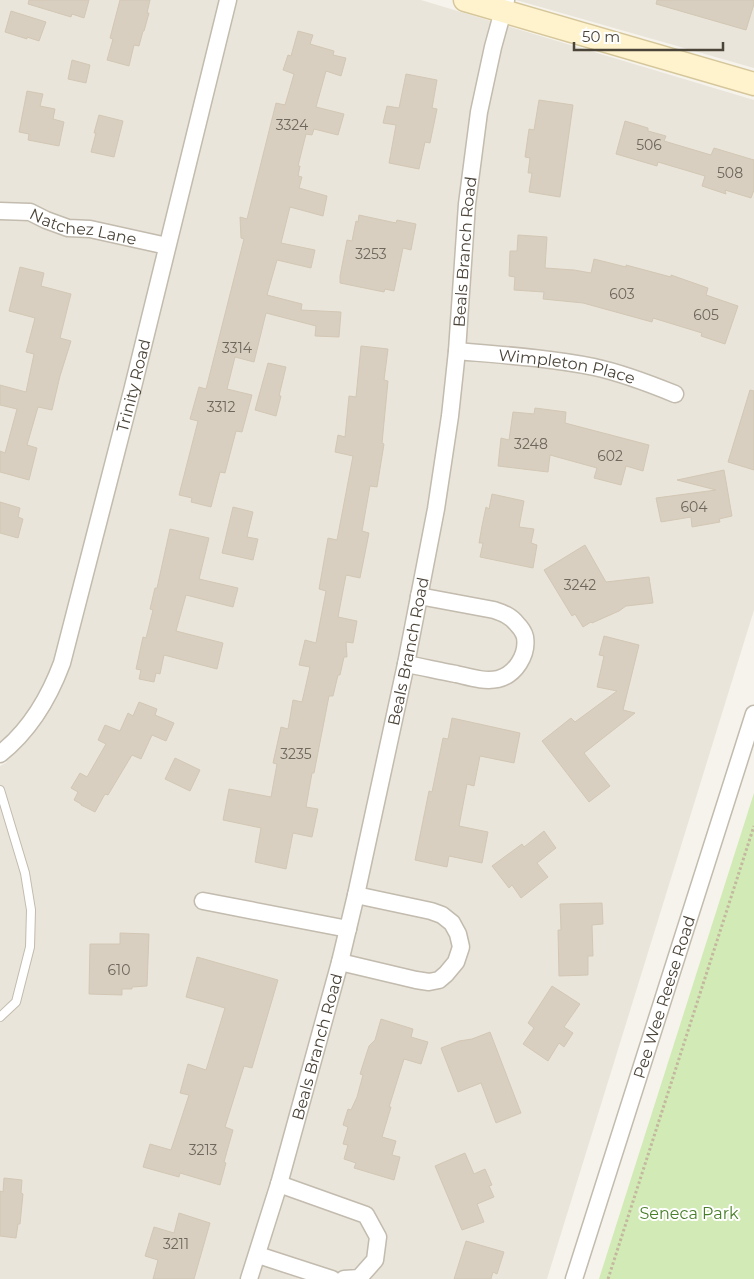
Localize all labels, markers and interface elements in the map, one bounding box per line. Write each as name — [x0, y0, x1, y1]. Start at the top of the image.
scale bar — [574, 20, 723, 52]
text: 50 m — [582, 27, 620, 46]
house number: 3324 — [276, 116, 309, 134]
house number: 506 — [636, 136, 662, 154]
house number: 508 — [717, 164, 743, 182]
street label: Beals Branch Road — [449, 175, 480, 328]
street label: Natchez Lane — [27, 204, 138, 249]
house number: 3253 — [355, 245, 387, 263]
house number: 603 — [609, 285, 635, 303]
house number: 605 — [693, 306, 719, 324]
street label: Trinity Road — [112, 337, 154, 434]
house number: 3314 — [222, 339, 253, 357]
street label: Wimpleton Place — [498, 345, 638, 388]
house number: 3312 — [207, 398, 235, 416]
house number: 3248 — [514, 435, 548, 453]
house number: 602 — [597, 447, 623, 465]
house number: 604 — [680, 498, 708, 516]
street label: Beals Branch Road — [383, 575, 432, 727]
house number: 3242 — [564, 576, 596, 594]
house number: 3235 — [280, 745, 312, 763]
street label: Pee Wee Reese Road — [629, 913, 699, 1081]
house number: 610 — [108, 961, 130, 979]
street label: Beals Branch Road — [288, 971, 346, 1122]
house number: 3213 — [189, 1141, 217, 1159]
park label: Seneca Park — [639, 1204, 739, 1223]
house number: 3211 — [163, 1235, 189, 1253]

